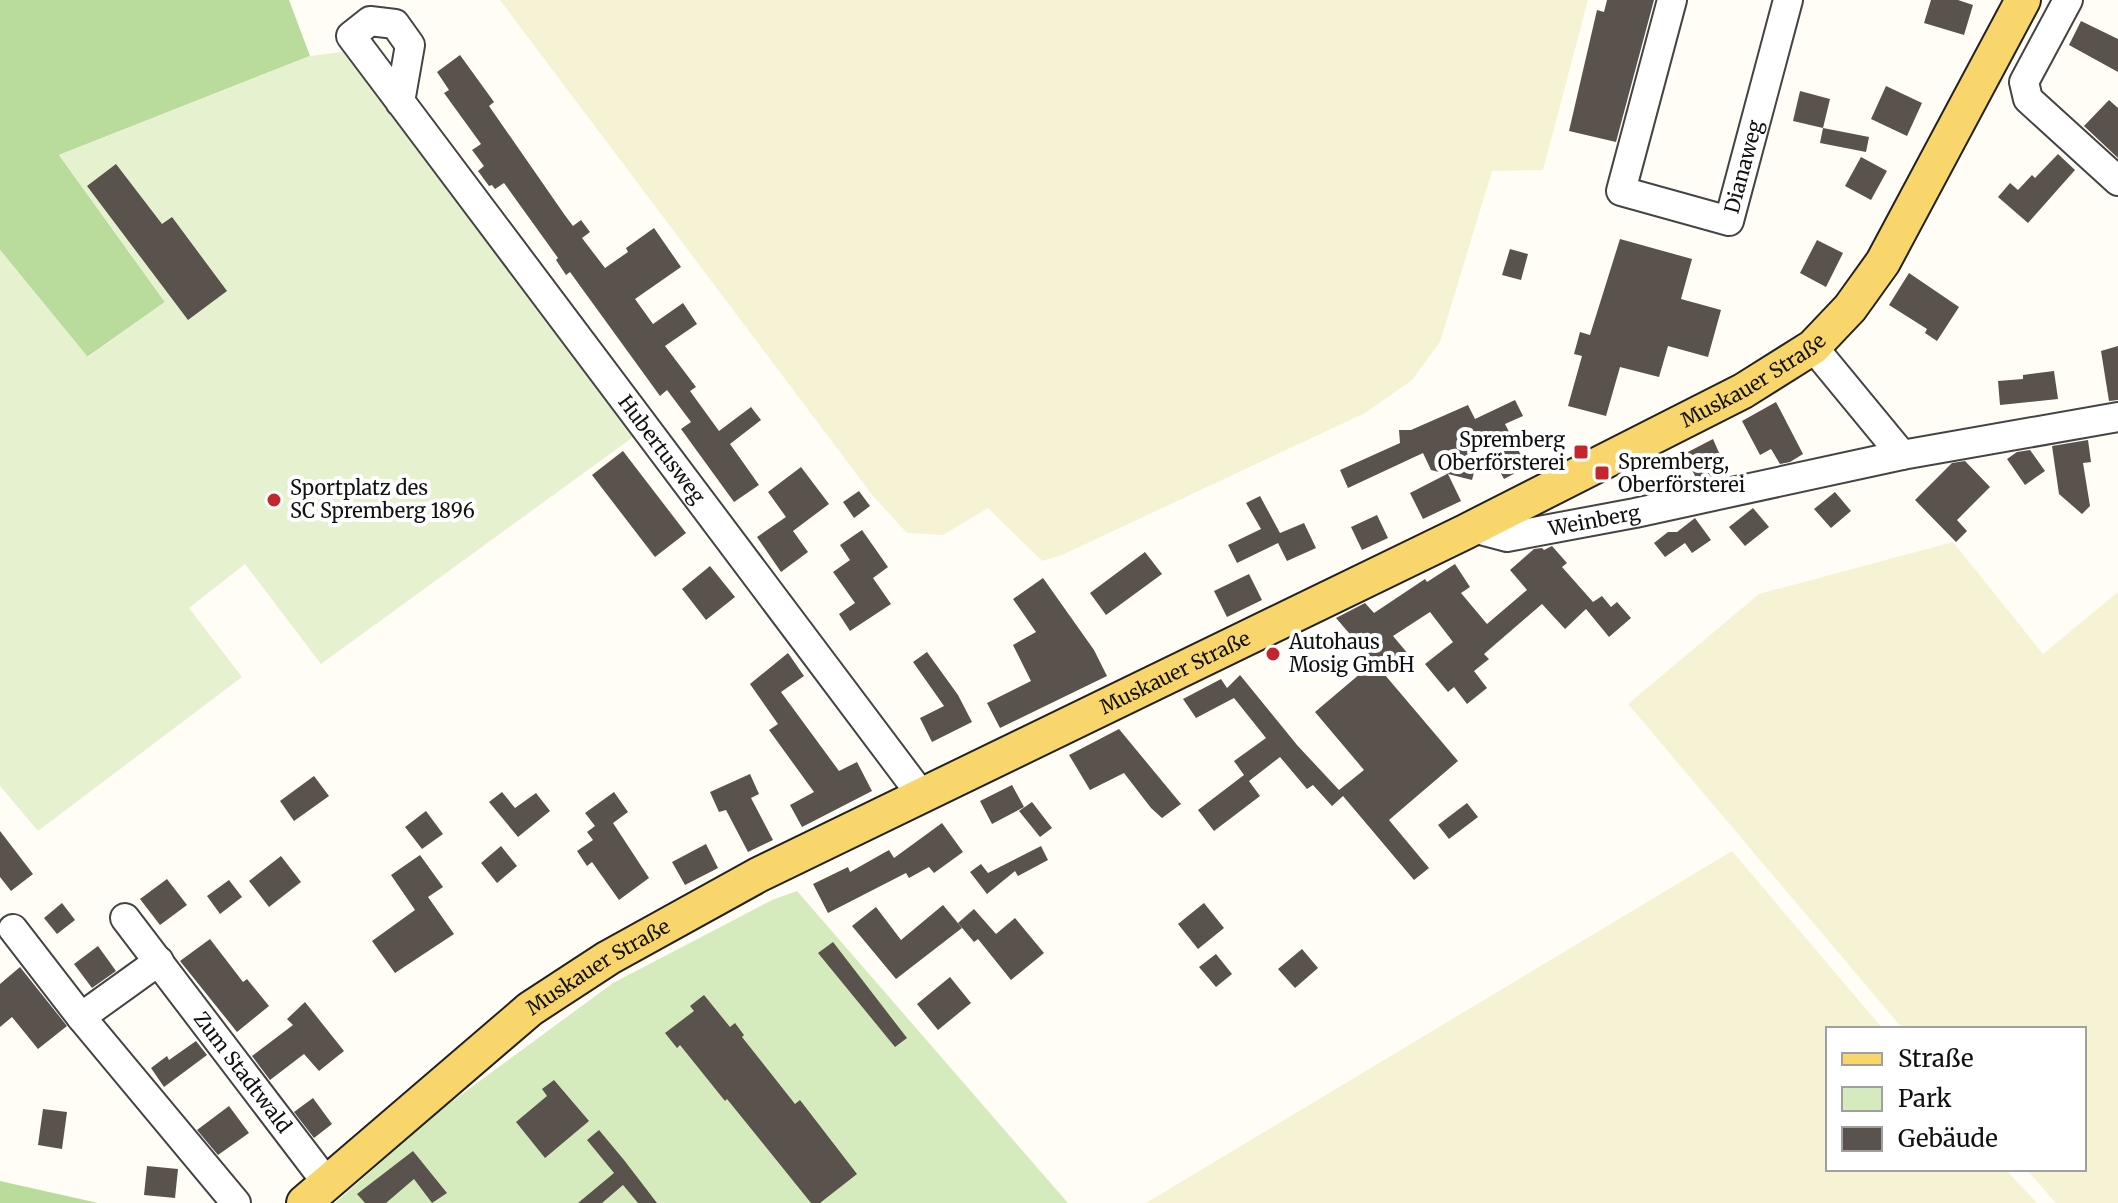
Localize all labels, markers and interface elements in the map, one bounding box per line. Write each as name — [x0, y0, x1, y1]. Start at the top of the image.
street label: Dianaweg — [1719, 117, 1767, 216]
street label: Muskauer Straße — [1676, 328, 1831, 432]
street label: Hubertusweg — [613, 390, 711, 508]
place label: Spremberg Oberförsterei — [1438, 427, 1565, 475]
marker: Spremberg Oberförsterei — [1572, 443, 1590, 461]
place label: Spremberg, Oberförsterei — [1618, 449, 1745, 497]
marker: Spremberg, Oberförsterei — [1593, 464, 1611, 482]
place label: Sportplatz des SC Spremberg 1896 — [290, 475, 475, 523]
marker: Sportplatz des SC Spremberg 1896 — [265, 491, 283, 509]
street label: Weinberg — [1545, 499, 1642, 541]
street label: Muskauer Straße — [1096, 625, 1254, 719]
place label: Autohaus Mosig GmbH — [1288, 629, 1414, 677]
marker: Autohaus Mosig GmbH — [1264, 645, 1282, 663]
street label: Muskauer Straße — [521, 913, 674, 1020]
street label: Zum Stadtwald — [189, 1006, 297, 1138]
legend — [1826, 1027, 2086, 1171]
text: Straße — [1898, 1043, 1973, 1074]
text: Park — [1898, 1083, 1952, 1114]
text: Gebäude — [1898, 1123, 1998, 1154]

